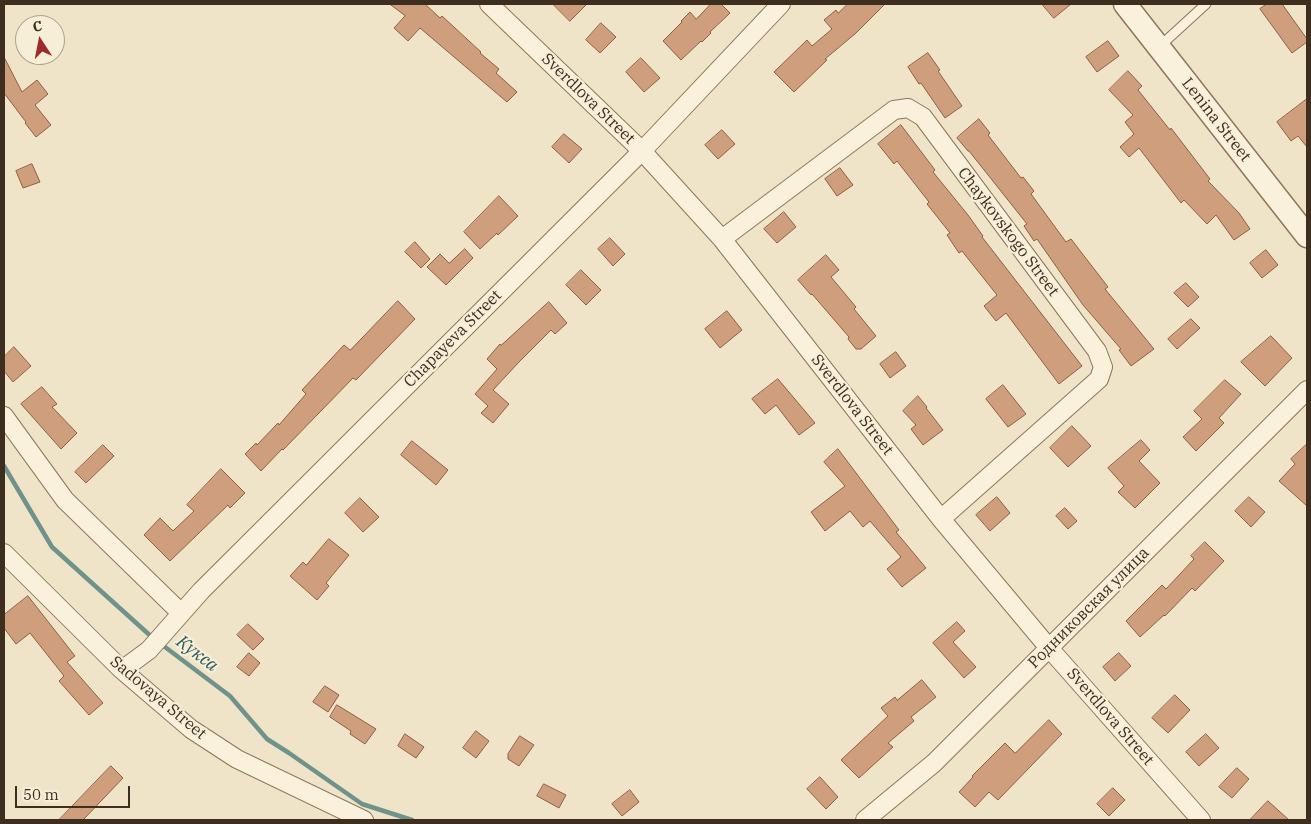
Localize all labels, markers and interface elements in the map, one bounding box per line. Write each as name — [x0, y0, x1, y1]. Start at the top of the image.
north arrow — [15, 15, 65, 65]
text: С — [31, 17, 44, 36]
street label: Sverdlova Street — [537, 50, 639, 148]
street label: Lenina Street — [1177, 74, 1255, 166]
street label: Chaykovskogo Street — [953, 164, 1063, 300]
street label: Chapayeva Street — [400, 286, 506, 392]
street label: Sverdlova Street — [807, 351, 897, 459]
street label: Родниковская улица — [1025, 544, 1153, 672]
water label: Кукса — [172, 631, 222, 677]
street label: Sadovaya Street — [106, 652, 210, 744]
street label: Sverdlova Street — [1063, 664, 1157, 770]
scale bar — [18, 776, 132, 808]
text: 50 m — [23, 785, 59, 804]

